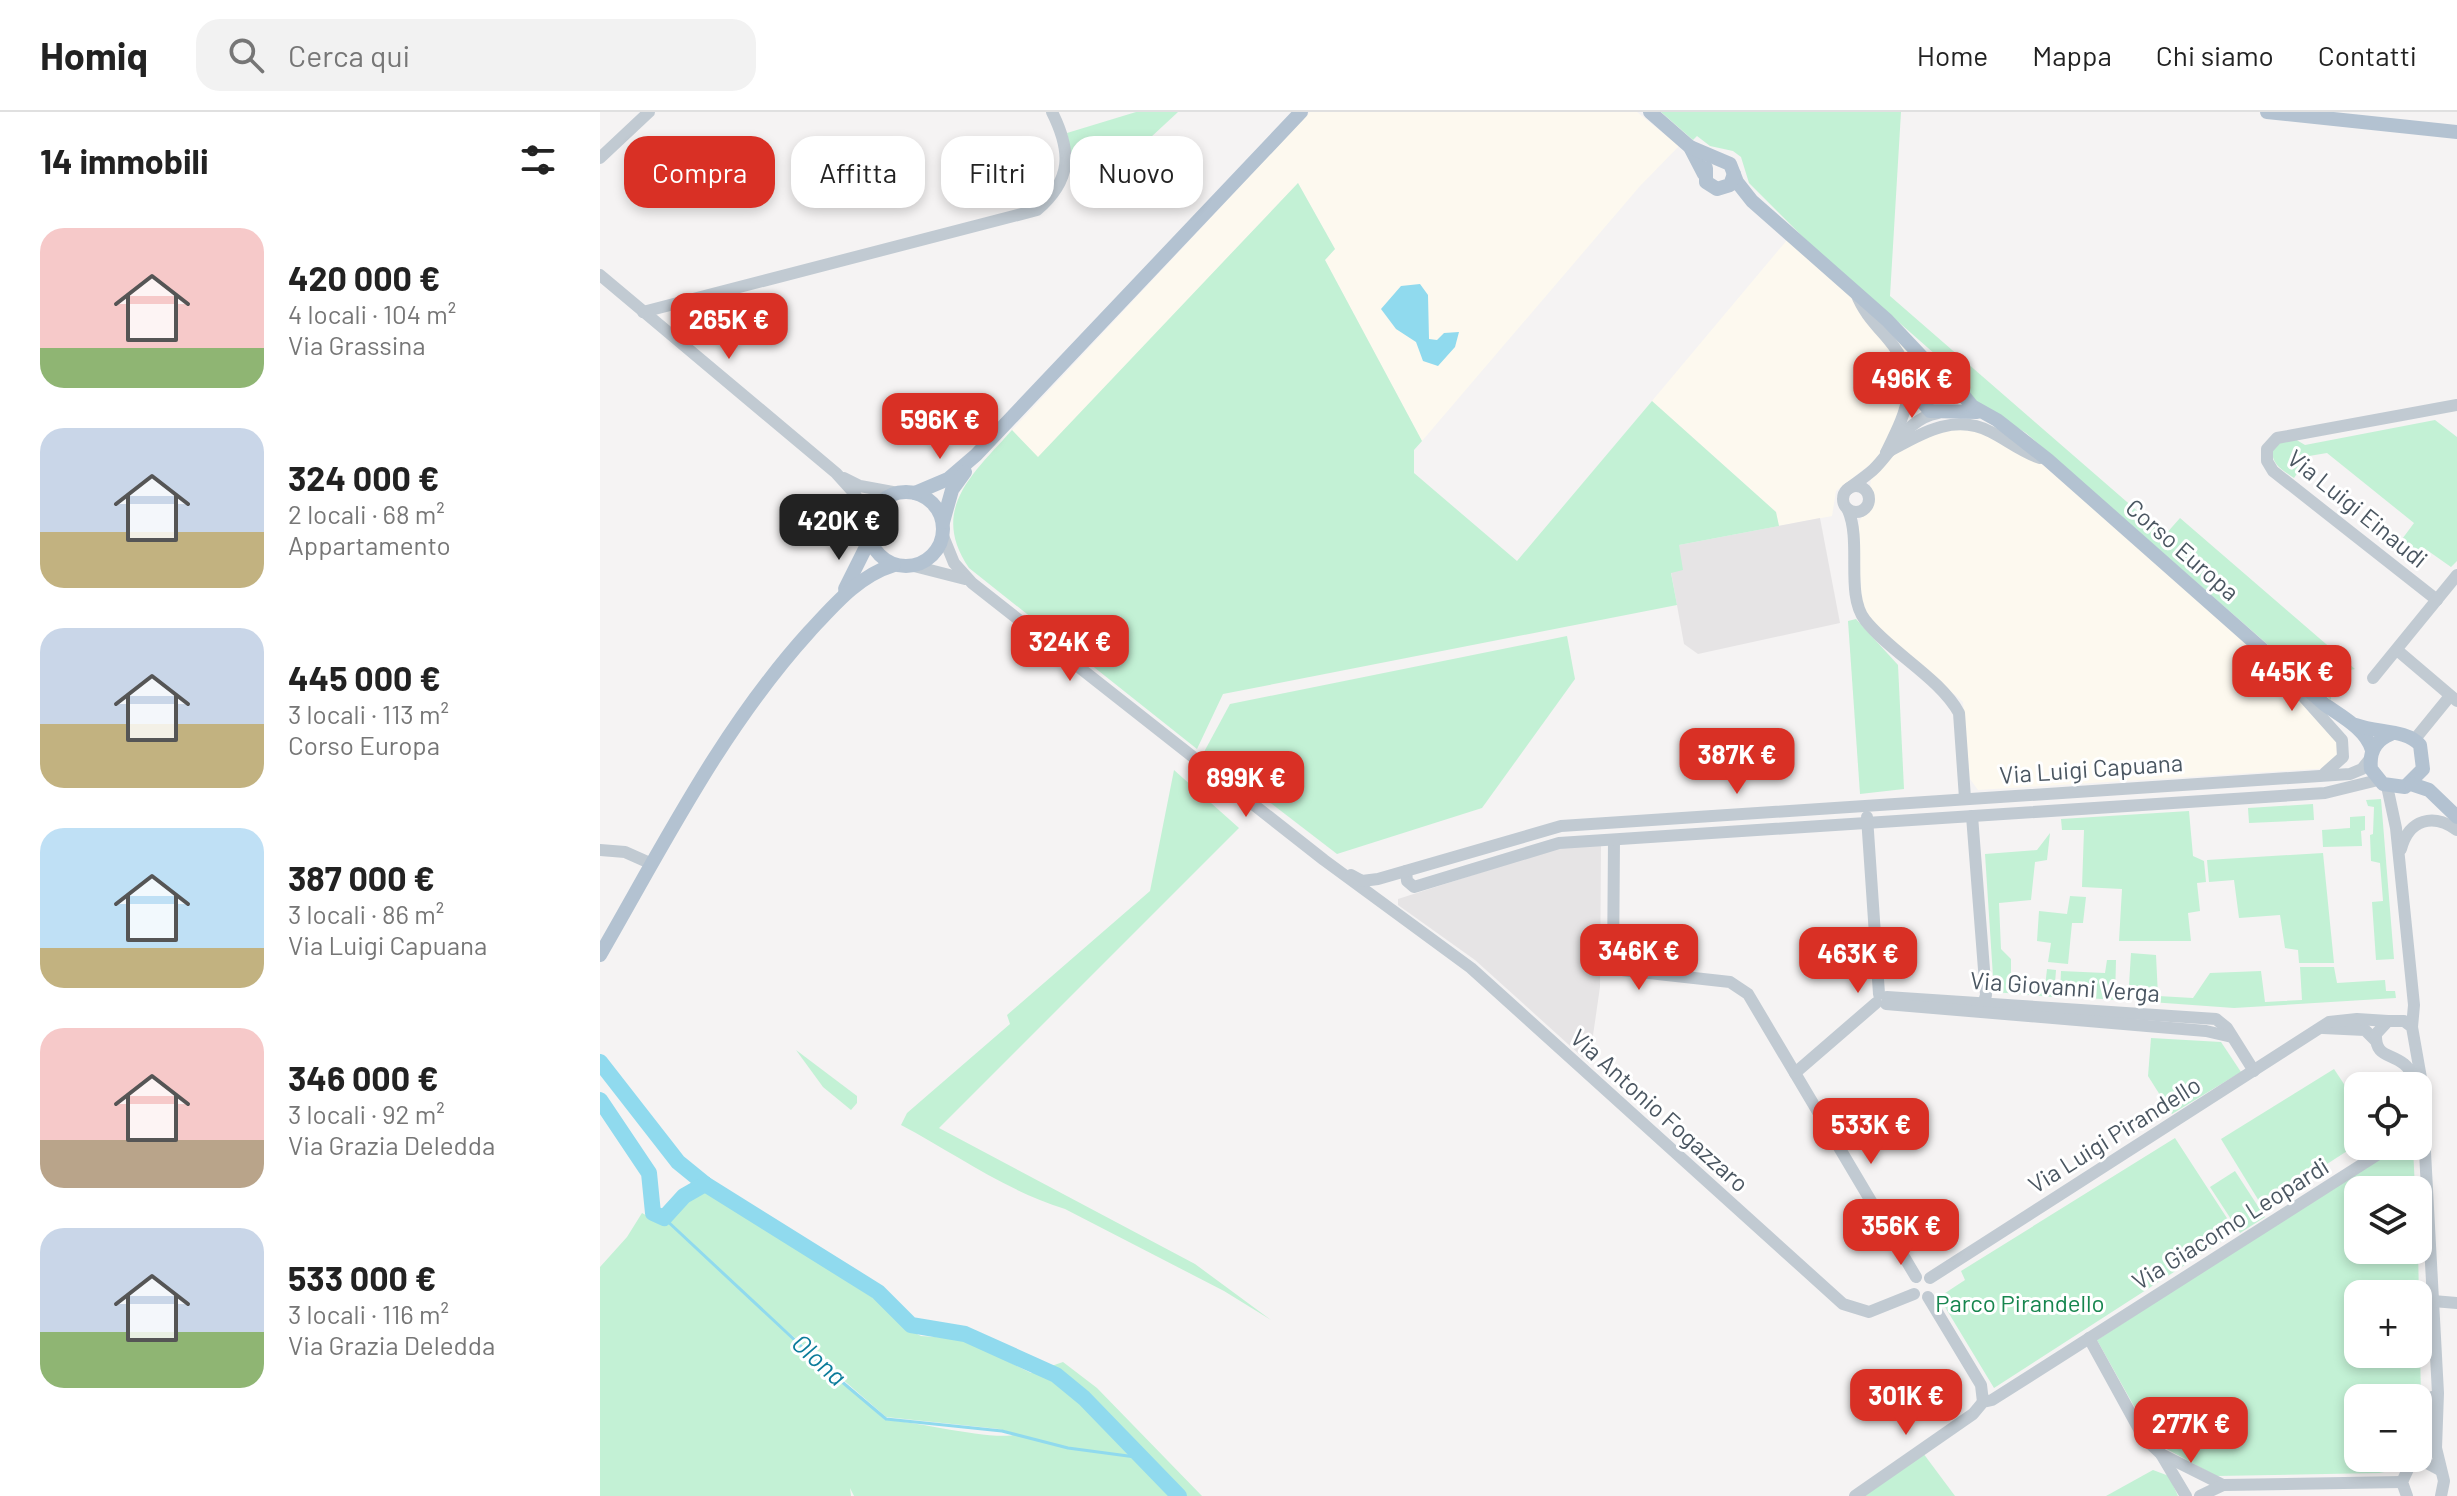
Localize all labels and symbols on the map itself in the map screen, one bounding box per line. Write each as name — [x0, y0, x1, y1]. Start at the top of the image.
pin: 265K € — [664, 293, 794, 361]
pin: 496K € — [1847, 352, 1977, 420]
pin: 596K € — [875, 393, 1005, 461]
street label: Via Luigi Einaudi — [2282, 443, 2434, 573]
street label: Corso Europa — [2121, 492, 2245, 606]
pin: 420K € — [774, 494, 904, 562]
pin: 324K € — [1005, 615, 1135, 683]
pin: 445K € — [2227, 645, 2357, 713]
pin: 387K € — [1672, 728, 1802, 796]
street label: Via Luigi Capuana — [1998, 747, 2184, 789]
pin: 899K € — [1181, 751, 1311, 819]
pin: 346K € — [1574, 924, 1704, 992]
pin: 463K € — [1793, 927, 1923, 995]
street label: Via Giovanni Verga — [1969, 965, 2161, 1007]
street label: Via Antonio Fogazzaro — [1565, 1022, 1755, 1198]
street label: Via Luigi Pirandello — [2022, 1069, 2206, 1199]
pin: 533K € — [1806, 1098, 1936, 1166]
street label: Via Giacomo Leopardi — [2126, 1151, 2334, 1295]
pin: 356K € — [1836, 1199, 1966, 1267]
park label: Parco Pirandello — [1935, 1288, 2105, 1317]
water label: Olona — [786, 1327, 854, 1391]
pin: 301K € — [1841, 1369, 1971, 1437]
pin: 277K € — [2126, 1397, 2256, 1465]

